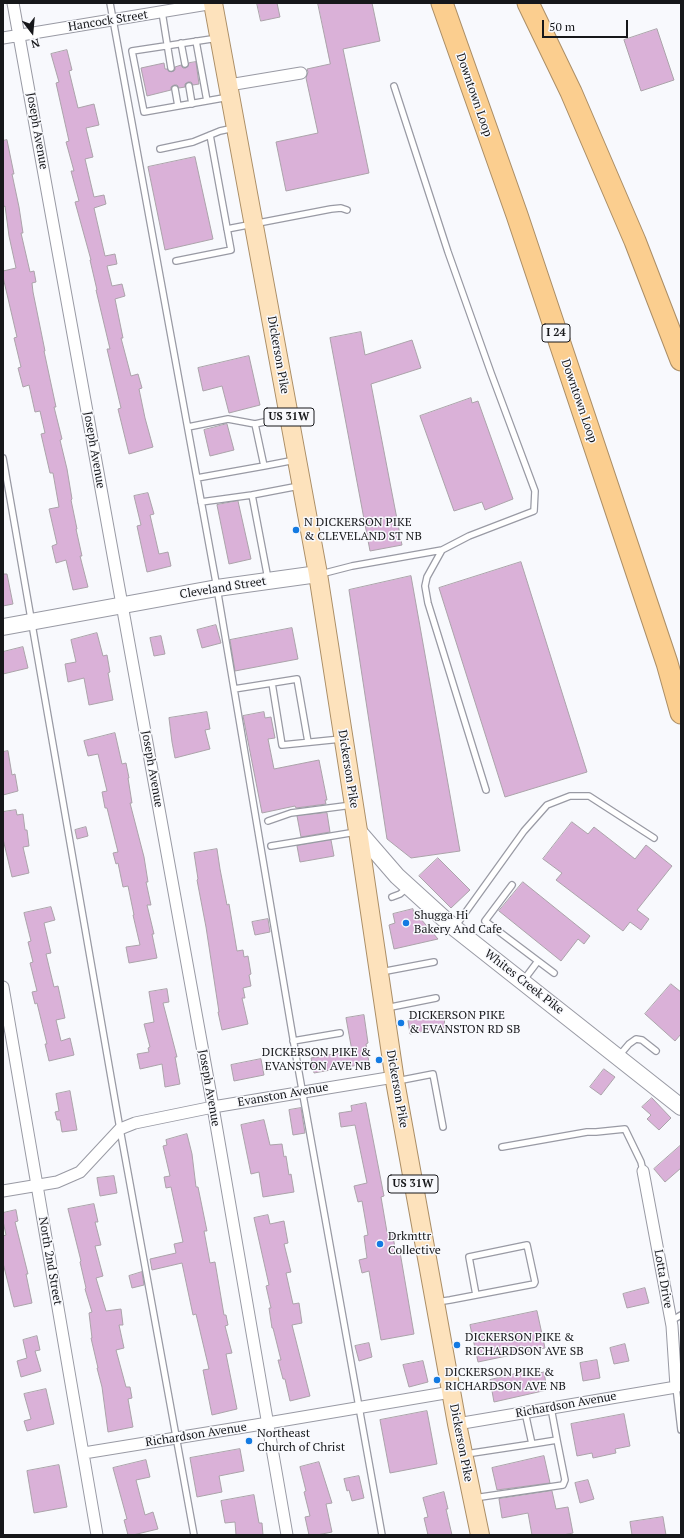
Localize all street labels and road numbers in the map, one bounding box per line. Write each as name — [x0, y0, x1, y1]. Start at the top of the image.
street label: Hancock Street — [67, 8, 149, 34]
street label: Downtown Loop — [453, 51, 495, 139]
street label: Joseph Avenue — [23, 91, 51, 171]
street label: Dickerson Pike — [264, 315, 292, 395]
road number: I 24 — [542, 324, 570, 342]
street label: Downtown Loop — [558, 357, 600, 445]
road number: US 31W — [264, 408, 314, 426]
street label: Joseph Avenue — [80, 410, 108, 490]
street label: Cleveland Street — [179, 574, 267, 602]
street label: Joseph Avenue — [138, 729, 166, 809]
street label: Dickerson Pike — [335, 729, 361, 809]
street label: Whites Creek Pike — [481, 947, 567, 1017]
street label: Joseph Avenue — [195, 1048, 223, 1128]
street label: Dickerson Pike — [383, 1049, 411, 1129]
street label: Evanston Avenue — [237, 1080, 329, 1110]
road number: US 31W — [388, 1175, 438, 1193]
street label: North 2nd Street — [35, 1216, 65, 1306]
street label: Lotta Drive — [651, 1248, 675, 1310]
street label: Richardson Avenue — [514, 1389, 618, 1421]
street label: Dickerson Pike — [446, 1403, 476, 1483]
street label: Richardson Avenue — [144, 1420, 248, 1450]

